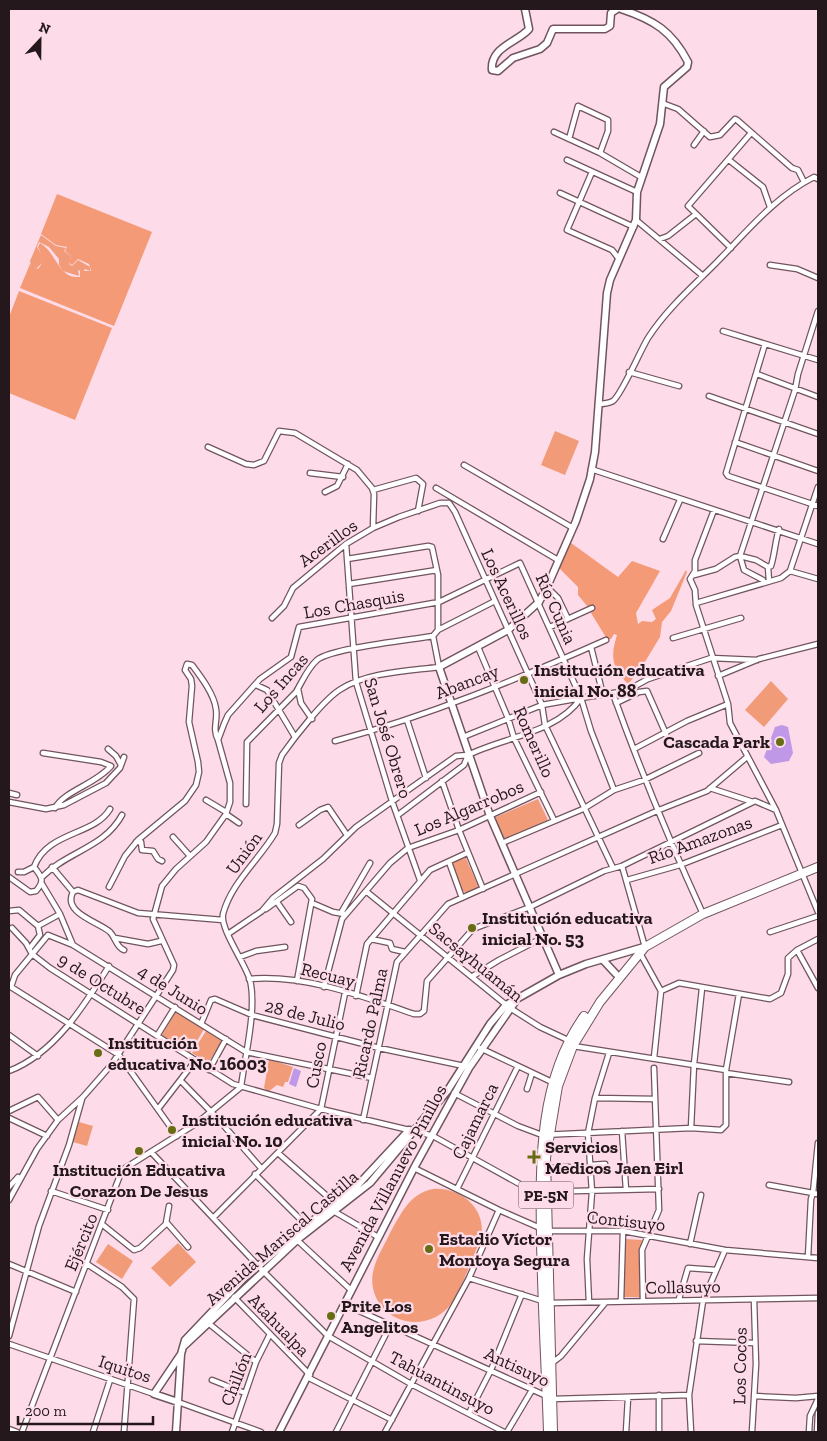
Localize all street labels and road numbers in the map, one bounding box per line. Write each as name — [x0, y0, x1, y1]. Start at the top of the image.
street label: Acerillos — [294, 514, 362, 572]
street label: Los Acerillos — [476, 545, 538, 643]
street label: Río Cunia — [531, 570, 581, 648]
street label: Los Chasquis — [302, 584, 406, 624]
street label: Los Incas — [249, 649, 313, 717]
street label: Abancay — [432, 660, 503, 704]
street label: San José Obrero — [359, 675, 417, 801]
street label: Romerillo — [509, 703, 559, 781]
street label: Los Algarrobos — [411, 775, 527, 841]
street label: Río Amazonas — [645, 811, 755, 869]
street label: Unión — [221, 827, 267, 879]
street label: Sacsayhuamán — [424, 917, 528, 1007]
street label: 9 de Octubre — [54, 948, 150, 1020]
street label: Recuay — [299, 958, 358, 993]
street label: 4 de Junio — [134, 960, 212, 1020]
street label: Ricardo Palma — [348, 966, 392, 1080]
street label: 28 de Julio — [262, 994, 348, 1036]
street label: Cusco — [301, 1040, 331, 1090]
street label: Cajamarca — [447, 1079, 503, 1163]
street label: Avenida Villanuevo Pinillos — [334, 1081, 452, 1275]
street label: Avenida Mariscal Castilla — [201, 1165, 363, 1310]
road number: PE-5N — [518, 1182, 574, 1208]
street label: Contisuyo — [586, 1206, 666, 1236]
street label: Ejército — [59, 1210, 103, 1274]
street label: Collasuyo — [645, 1275, 721, 1299]
street label: Atahualpa — [244, 1289, 315, 1361]
street label: Los Cocos — [728, 1327, 752, 1405]
street label: Antisuyo — [481, 1342, 553, 1392]
street label: Tahuantinsuyo — [385, 1346, 499, 1420]
street label: Chillón — [216, 1348, 257, 1409]
street label: Iquitos — [96, 1350, 154, 1388]

